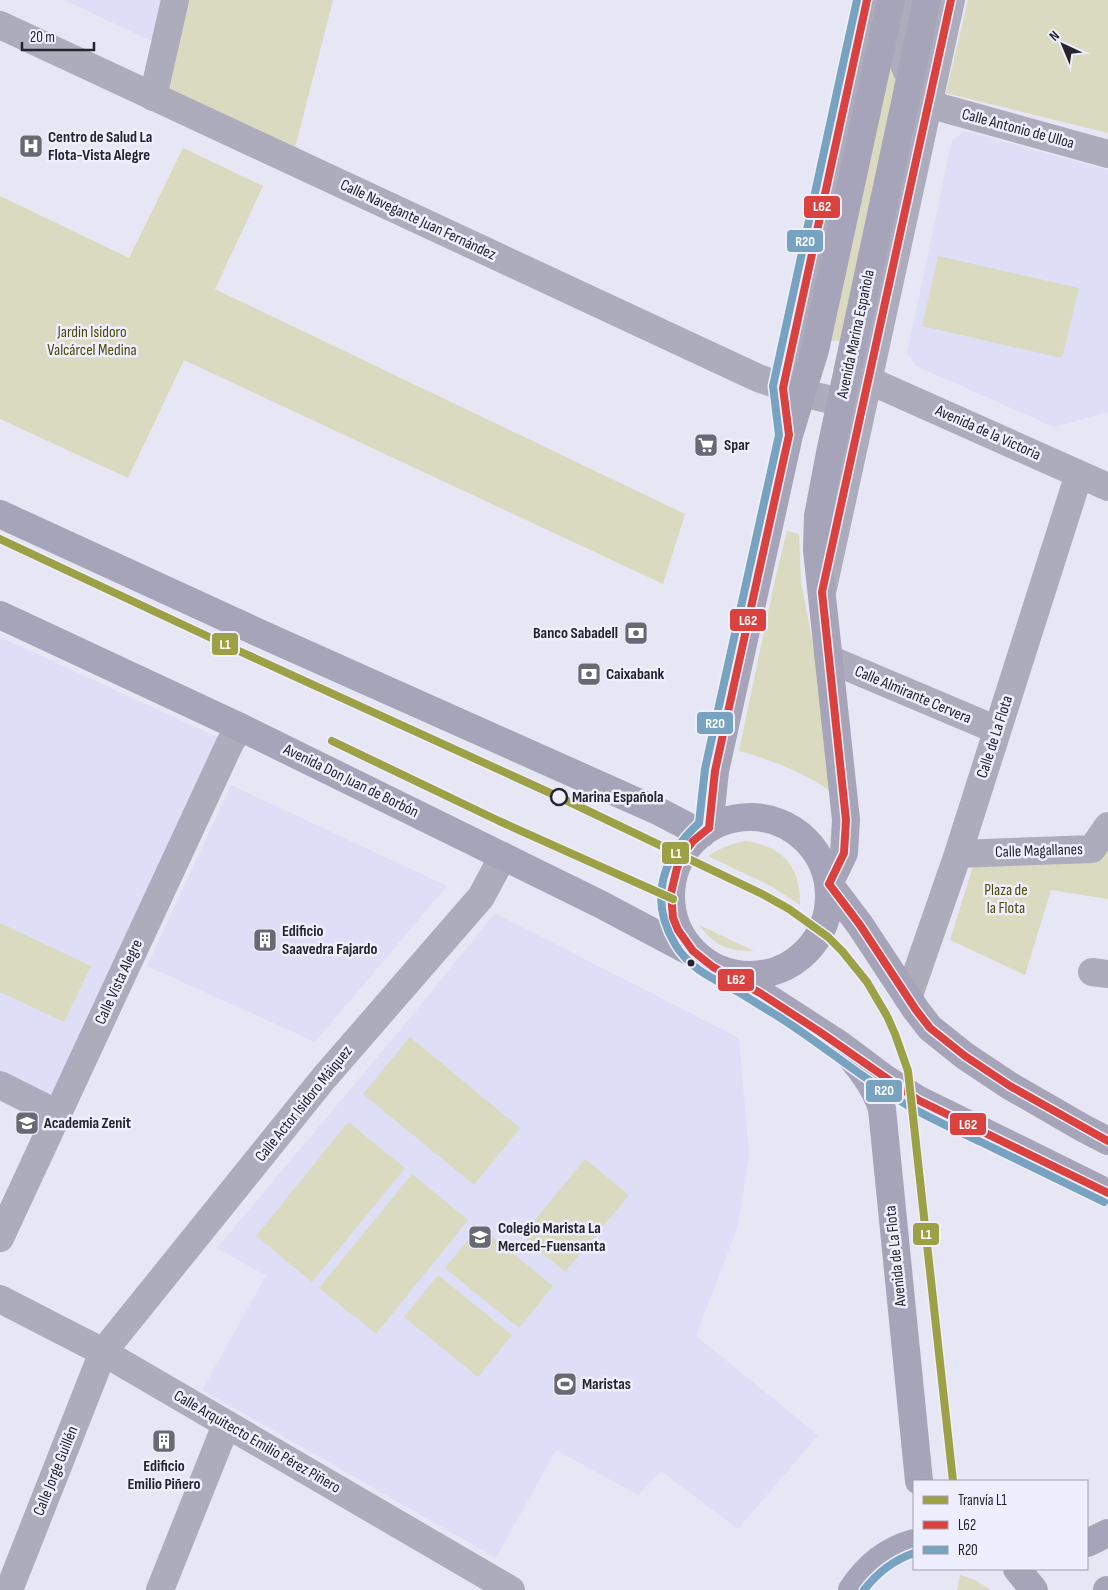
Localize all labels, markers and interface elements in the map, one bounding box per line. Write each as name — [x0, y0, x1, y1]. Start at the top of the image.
scale bar — [22, 20, 95, 52]
north arrow — [1038, 20, 1088, 70]
text: N — [1046, 27, 1063, 45]
text: 20 m — [30, 28, 55, 47]
street label: Calle Antonio de Ulloa — [960, 105, 1076, 153]
place label: Centro de Salud La Flota-Vista Alegre — [48, 128, 152, 165]
hospital icon: Centro de Salud La Flota-Vista Alegre — [18, 133, 44, 159]
street label: Calle Navegante Juan Fernández — [337, 176, 499, 265]
line badge: L62 — [803, 195, 841, 219]
text: L62 — [813, 198, 831, 215]
line badge: R20 — [786, 229, 824, 253]
text: R20 — [795, 233, 815, 250]
street label: Avenida Marina Española — [833, 268, 879, 401]
park label: Jardin Isidoro Valcárcel Medina — [47, 323, 137, 360]
street label: Avenida de la Victoria — [931, 401, 1044, 465]
supermarket icon: Spar — [693, 432, 719, 458]
place label: Spar — [724, 436, 750, 455]
line badge: L62 — [729, 608, 767, 632]
text: L62 — [739, 612, 757, 629]
bank icon: Banco Sabadell — [623, 620, 649, 646]
place label: Banco Sabadell — [533, 624, 618, 643]
line badge: L1 — [211, 632, 239, 656]
text: L1 — [219, 636, 231, 653]
bank icon: Caixabank — [576, 661, 602, 687]
street label: Calle Almirante Cervera — [852, 662, 974, 728]
place label: Caixabank — [606, 665, 664, 684]
street label: Calle de La Flota — [973, 693, 1017, 781]
line badge: R20 — [696, 711, 734, 735]
text: R20 — [705, 715, 725, 732]
street label: Avenida Don Juan de Borbón — [279, 740, 422, 822]
marker: Marina Española — [550, 788, 568, 806]
place label: Marina Española — [572, 788, 663, 807]
street label: Calle Magallanes — [995, 840, 1083, 862]
line badge: L1 — [661, 841, 690, 865]
text: L1 — [670, 845, 682, 862]
park label: Plaza de la Flota — [984, 881, 1028, 918]
place label: Edificio Saavedra Fajardo — [282, 922, 378, 959]
building icon: Edificio Saavedra Fajardo — [252, 927, 278, 953]
street label: Calle Vista Alegre — [91, 936, 147, 1028]
unlabelled marker — [686, 958, 696, 968]
line badge: L62 — [717, 968, 755, 992]
text: L62 — [727, 971, 745, 988]
street label: Calle Actor Isidoro Máiquez — [251, 1042, 357, 1166]
line badge: R20 — [865, 1079, 903, 1103]
text: R20 — [874, 1082, 894, 1099]
school or university icon: Academia Zenit — [14, 1110, 40, 1136]
line badge: L62 — [949, 1112, 987, 1136]
place label: Academia Zenit — [43, 1114, 131, 1133]
text: L62 — [959, 1116, 977, 1133]
street label: Avenida de La Flota — [881, 1205, 911, 1308]
place label: Colegio Marista La Merced-Fuensanta — [498, 1219, 606, 1256]
line badge: L1 — [912, 1222, 940, 1246]
school or university icon: Colegio Marista La Merced-Fuensanta — [467, 1224, 493, 1250]
text: L1 — [920, 1226, 932, 1243]
sports icon: Maristas — [552, 1371, 578, 1397]
place label: Maristas — [582, 1375, 631, 1394]
street label: Calle Arquitecto Emilio Pérez Piñero — [170, 1386, 344, 1498]
street label: Calle Jorge Guillén — [29, 1423, 83, 1519]
building icon: Edificio Emilio Piñero — [151, 1428, 177, 1454]
place label: Edificio Emilio Piñero — [127, 1457, 201, 1494]
legend — [913, 1480, 1088, 1570]
text: Tranvía L1 — [958, 1491, 1007, 1510]
text: L62 — [958, 1516, 976, 1535]
text: R20 — [958, 1541, 978, 1560]

